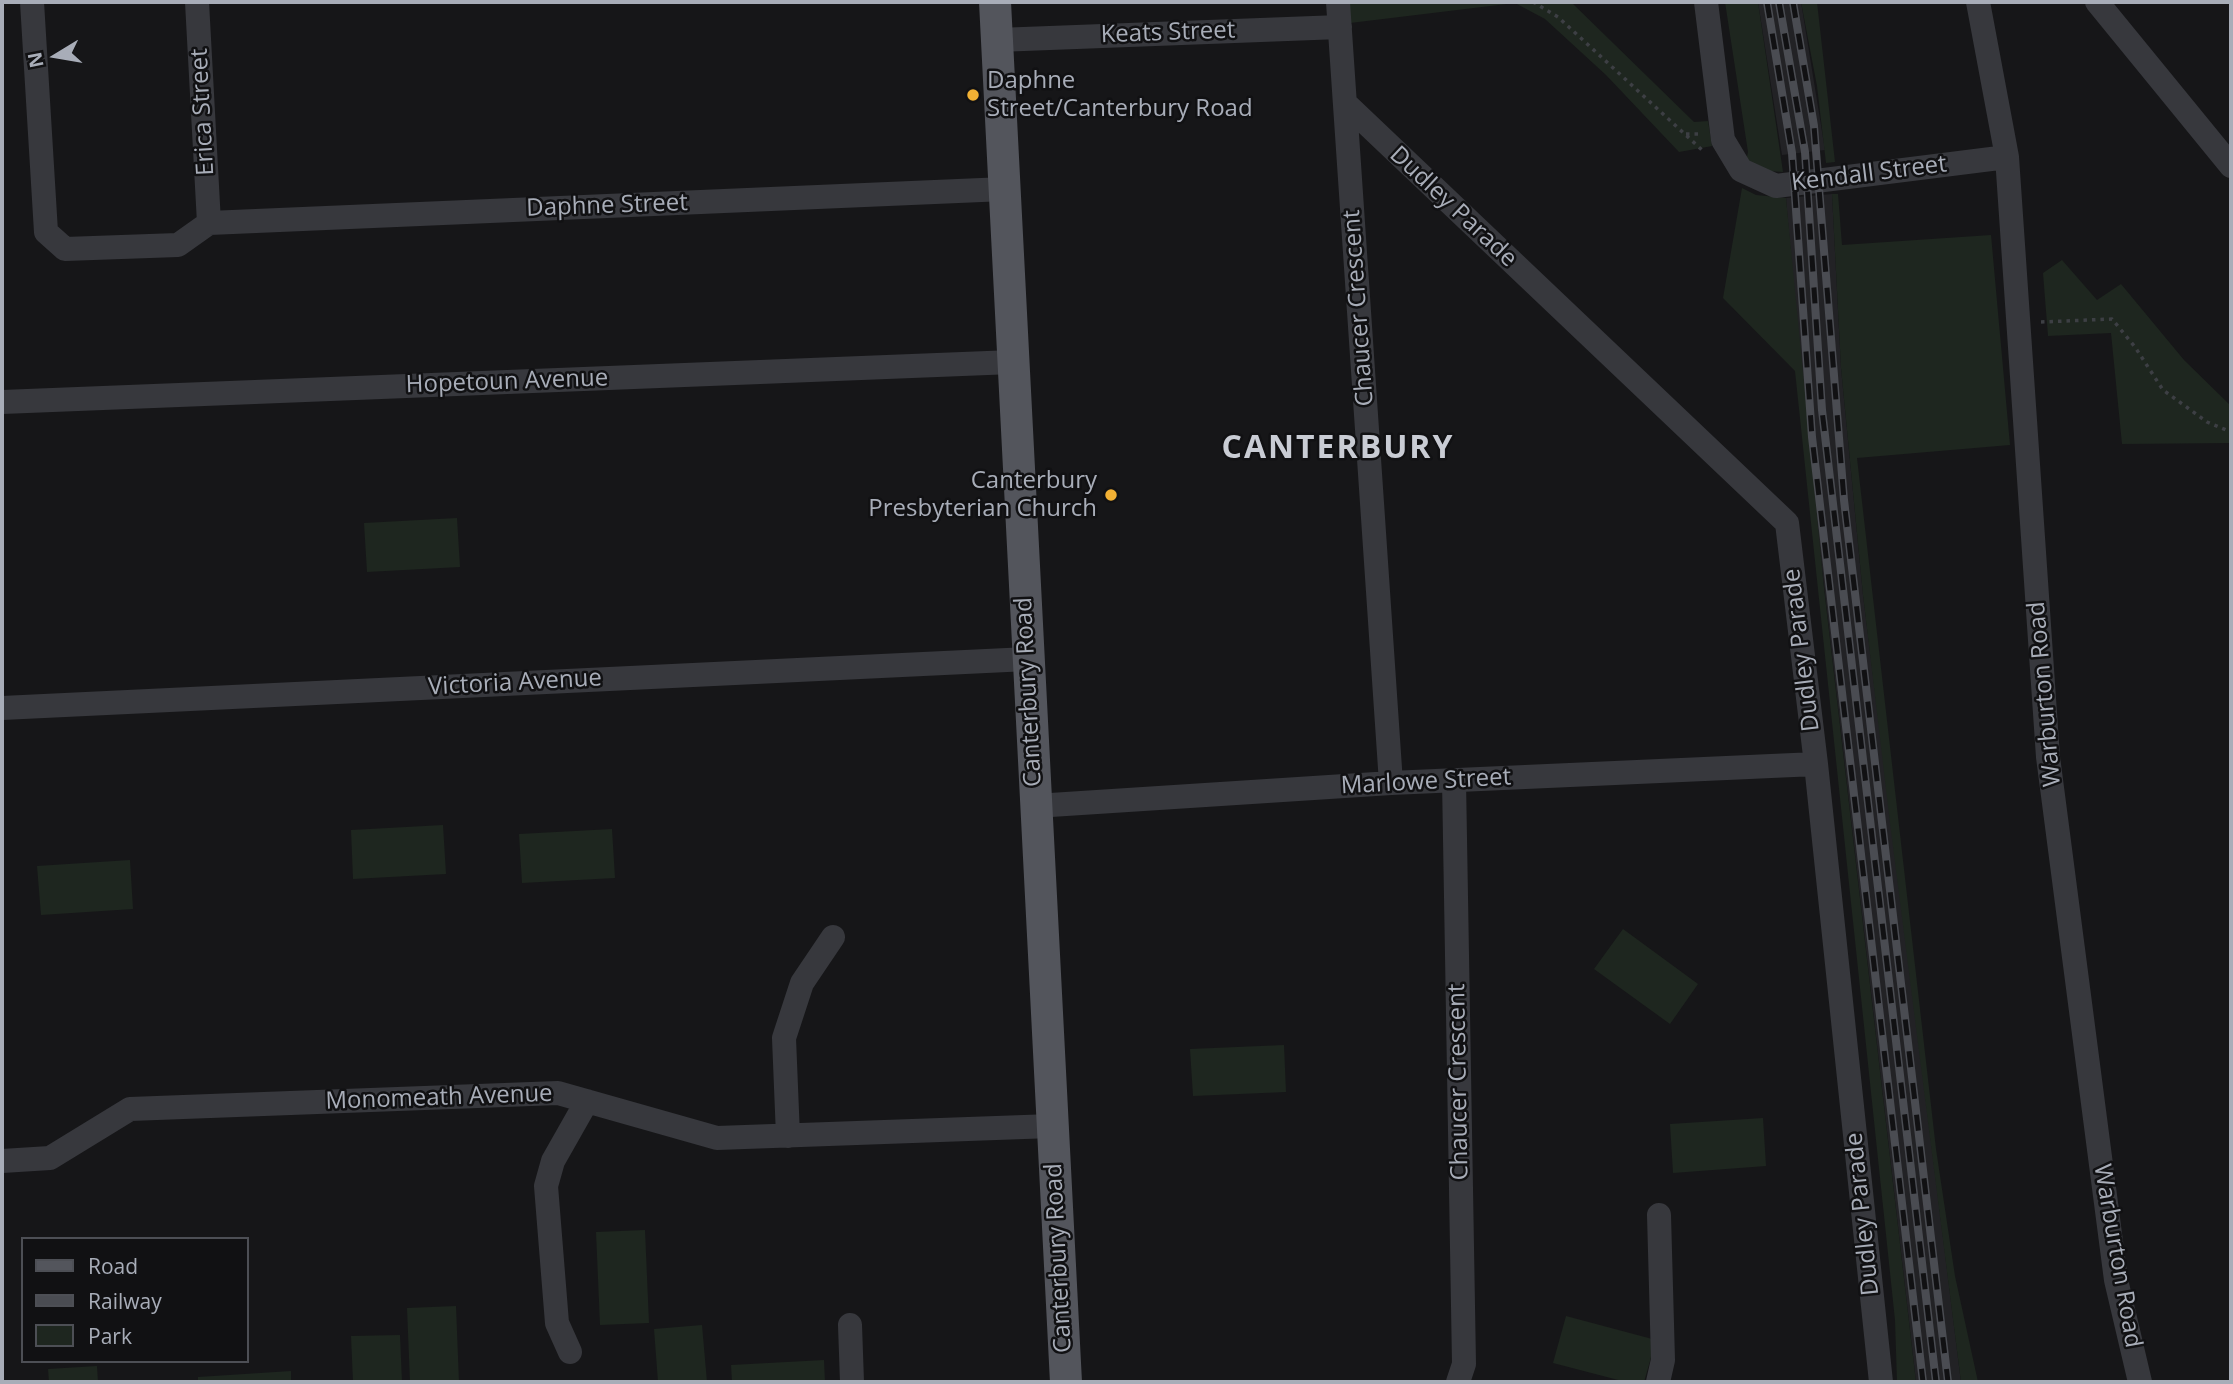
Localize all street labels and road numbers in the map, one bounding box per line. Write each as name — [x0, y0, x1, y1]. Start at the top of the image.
street label: Keats Street — [1100, 16, 1236, 50]
street label: Erica Street — [185, 48, 221, 176]
street label: Dudley Parade — [1383, 141, 1523, 273]
street label: Kendall Street — [1790, 150, 1948, 198]
street label: Daphne Street — [526, 189, 688, 223]
street label: Chaucer Crescent — [1338, 209, 1380, 407]
street label: Hopetoun Avenue — [405, 364, 609, 400]
street label: Dudley Parade — [1778, 567, 1826, 733]
street label: Canterbury Road — [1010, 597, 1048, 787]
street label: Warburton Road — [2023, 600, 2067, 788]
street label: Victoria Avenue — [427, 664, 603, 702]
street label: Marlowe Street — [1340, 763, 1512, 801]
street label: Chaucer Crescent — [1443, 983, 1475, 1181]
street label: Monomeath Avenue — [325, 1080, 553, 1116]
street label: Dudley Parade — [1840, 1131, 1886, 1297]
street label: Warburton Road — [2087, 1162, 2147, 1350]
street label: Canterbury Road — [1040, 1163, 1078, 1353]

